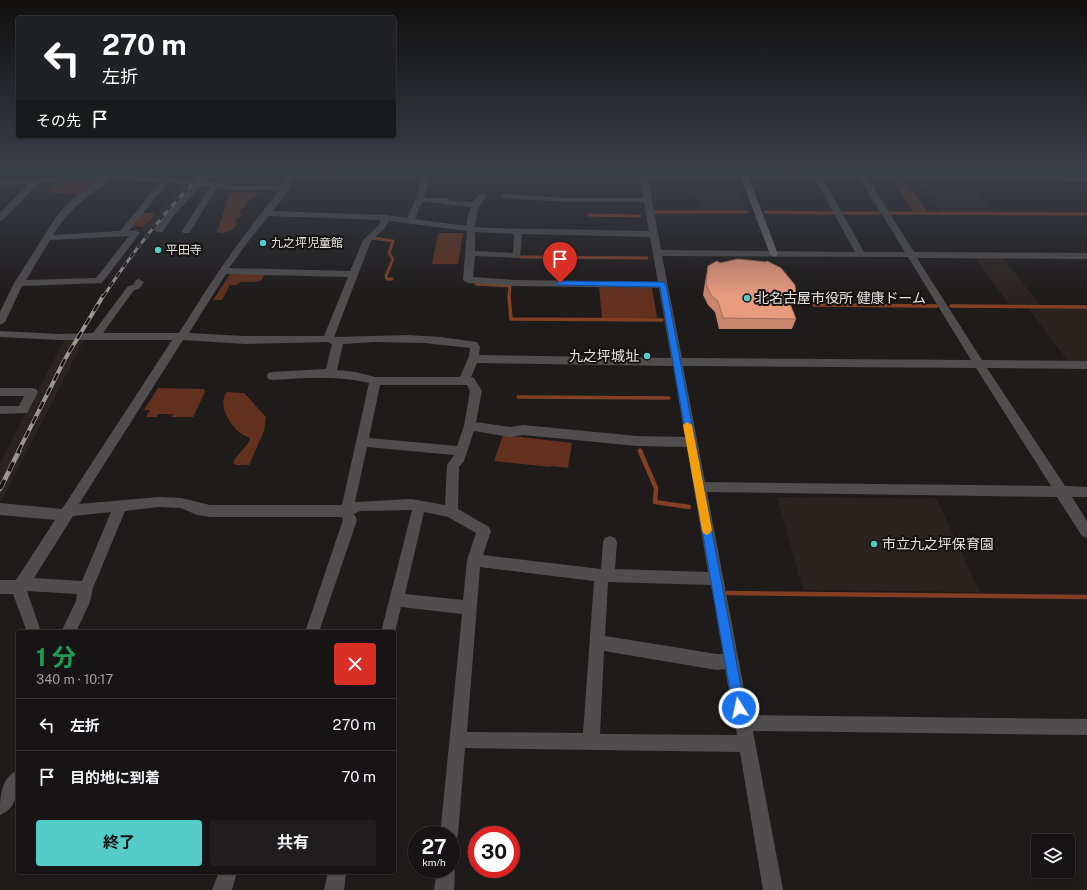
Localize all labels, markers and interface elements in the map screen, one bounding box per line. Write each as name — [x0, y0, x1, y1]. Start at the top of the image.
text: 270 m — [102, 28, 186, 61]
icon: left — [36, 32, 88, 84]
text: 左折 — [102, 66, 138, 87]
icon: arrive — [89, 108, 111, 130]
text: その先 — [36, 112, 81, 129]
place label: 九之坪児童館 — [271, 236, 343, 250]
marker: 九之坪児童館 — [258, 238, 268, 248]
pin — [543, 242, 577, 283]
place label: 平田寺 — [166, 243, 202, 257]
marker: 平田寺 — [153, 245, 163, 255]
icon: arrive — [549, 248, 571, 270]
place label: 北名古屋市役所 健康ドーム — [755, 290, 926, 306]
marker: 北名古屋市役所 健康ドーム — [742, 293, 752, 303]
place label: 九之坪城址 — [569, 348, 639, 364]
marker: 九之坪城址 — [642, 351, 652, 361]
place label: 市立九之坪保育園 — [882, 536, 994, 552]
marker: 市立九之坪保育園 — [869, 539, 879, 549]
text: 1 分 — [36, 643, 76, 671]
button: close — [334, 643, 376, 685]
text: 340 m · 10:17 — [36, 672, 113, 687]
position arrow — [718, 687, 760, 729]
icon: left — [36, 714, 58, 736]
text: 270 m — [333, 716, 376, 733]
text: 左折 — [70, 717, 100, 734]
icon: arrive — [36, 766, 58, 788]
text: 70 m — [341, 768, 376, 785]
text: 目的地に到着 — [70, 769, 160, 786]
button: 終了 — [36, 820, 202, 866]
button: 共有 — [210, 820, 376, 866]
speed limit sign: 30 — [468, 826, 520, 878]
map controls — [1031, 834, 1075, 878]
button: layers — [1031, 834, 1075, 878]
text: 27 — [421, 835, 447, 859]
text: km/h — [422, 856, 446, 868]

